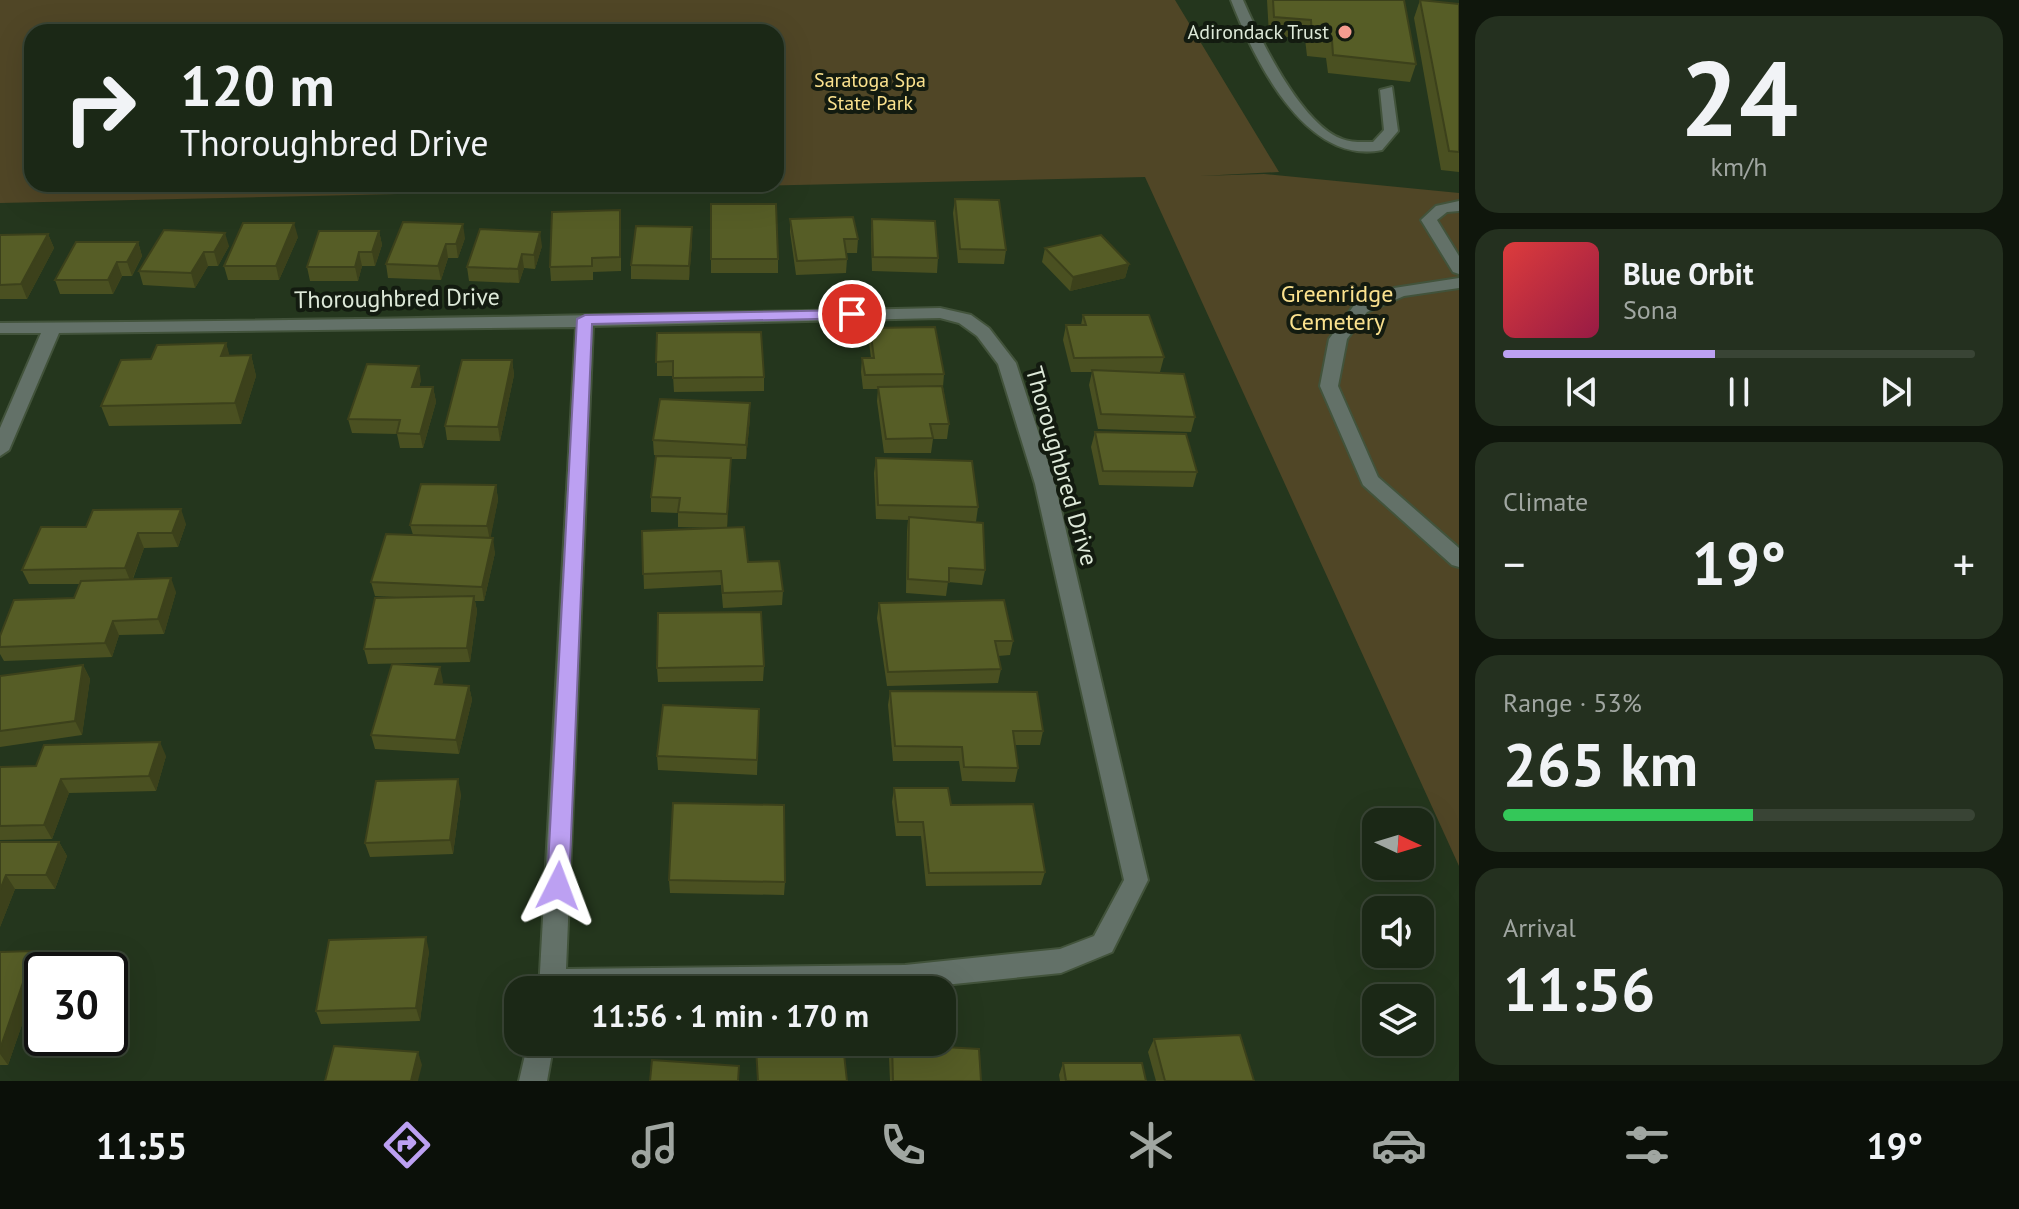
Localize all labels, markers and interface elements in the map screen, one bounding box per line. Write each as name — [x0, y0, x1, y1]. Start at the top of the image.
place label: Adirondack Trust — [1188, 19, 1329, 45]
marker: Adirondack Trust — [1336, 23, 1354, 41]
text: 24 — [1680, 30, 1798, 165]
text: 120 m — [180, 49, 335, 121]
icon: right — [48, 56, 152, 160]
park label: Saratoga Spa State Park — [814, 67, 926, 116]
text: Thoroughbred Drive — [180, 119, 489, 166]
text: km/h — [1711, 150, 1768, 183]
text: Blue Orbit — [1623, 254, 1753, 293]
park label: Greenridge Cemetery — [1281, 278, 1393, 337]
pin — [818, 280, 886, 348]
street label: Thoroughbred Drive — [294, 281, 500, 315]
icon: arrive — [830, 292, 874, 336]
text: Sona — [1623, 293, 1678, 326]
street label: Thoroughbred Drive — [1019, 363, 1105, 569]
icon: previous — [1560, 370, 1604, 414]
icon: pause — [1717, 370, 1761, 414]
icon: next — [1874, 370, 1918, 414]
text: Climate — [1503, 485, 1588, 518]
text: 19° — [1692, 524, 1786, 602]
text: − — [1503, 535, 1525, 592]
text: + — [1953, 535, 1975, 592]
text: Range · 53% — [1503, 686, 1642, 719]
text: 265 km — [1503, 725, 1698, 803]
north arrow — [1362, 808, 1434, 880]
map controls — [1362, 808, 1434, 1056]
position arrow — [516, 844, 600, 928]
button: sound — [1362, 896, 1434, 968]
text: Arrival — [1503, 911, 1576, 944]
text: 11:56 — [1503, 950, 1655, 1028]
speed limit sign: 30 — [24, 952, 128, 1056]
button: layers — [1362, 984, 1434, 1056]
text: 11:56 · 1 min · 170 m — [591, 996, 869, 1035]
icon: directions — [379, 1117, 435, 1173]
icon: music — [627, 1117, 683, 1173]
icon: phone — [875, 1117, 931, 1173]
icon: climate — [1123, 1117, 1179, 1173]
icon: car — [1371, 1117, 1427, 1173]
icon: filters — [1619, 1117, 1675, 1173]
text: 11:55 — [96, 1122, 187, 1169]
text: 19° — [1866, 1122, 1923, 1169]

